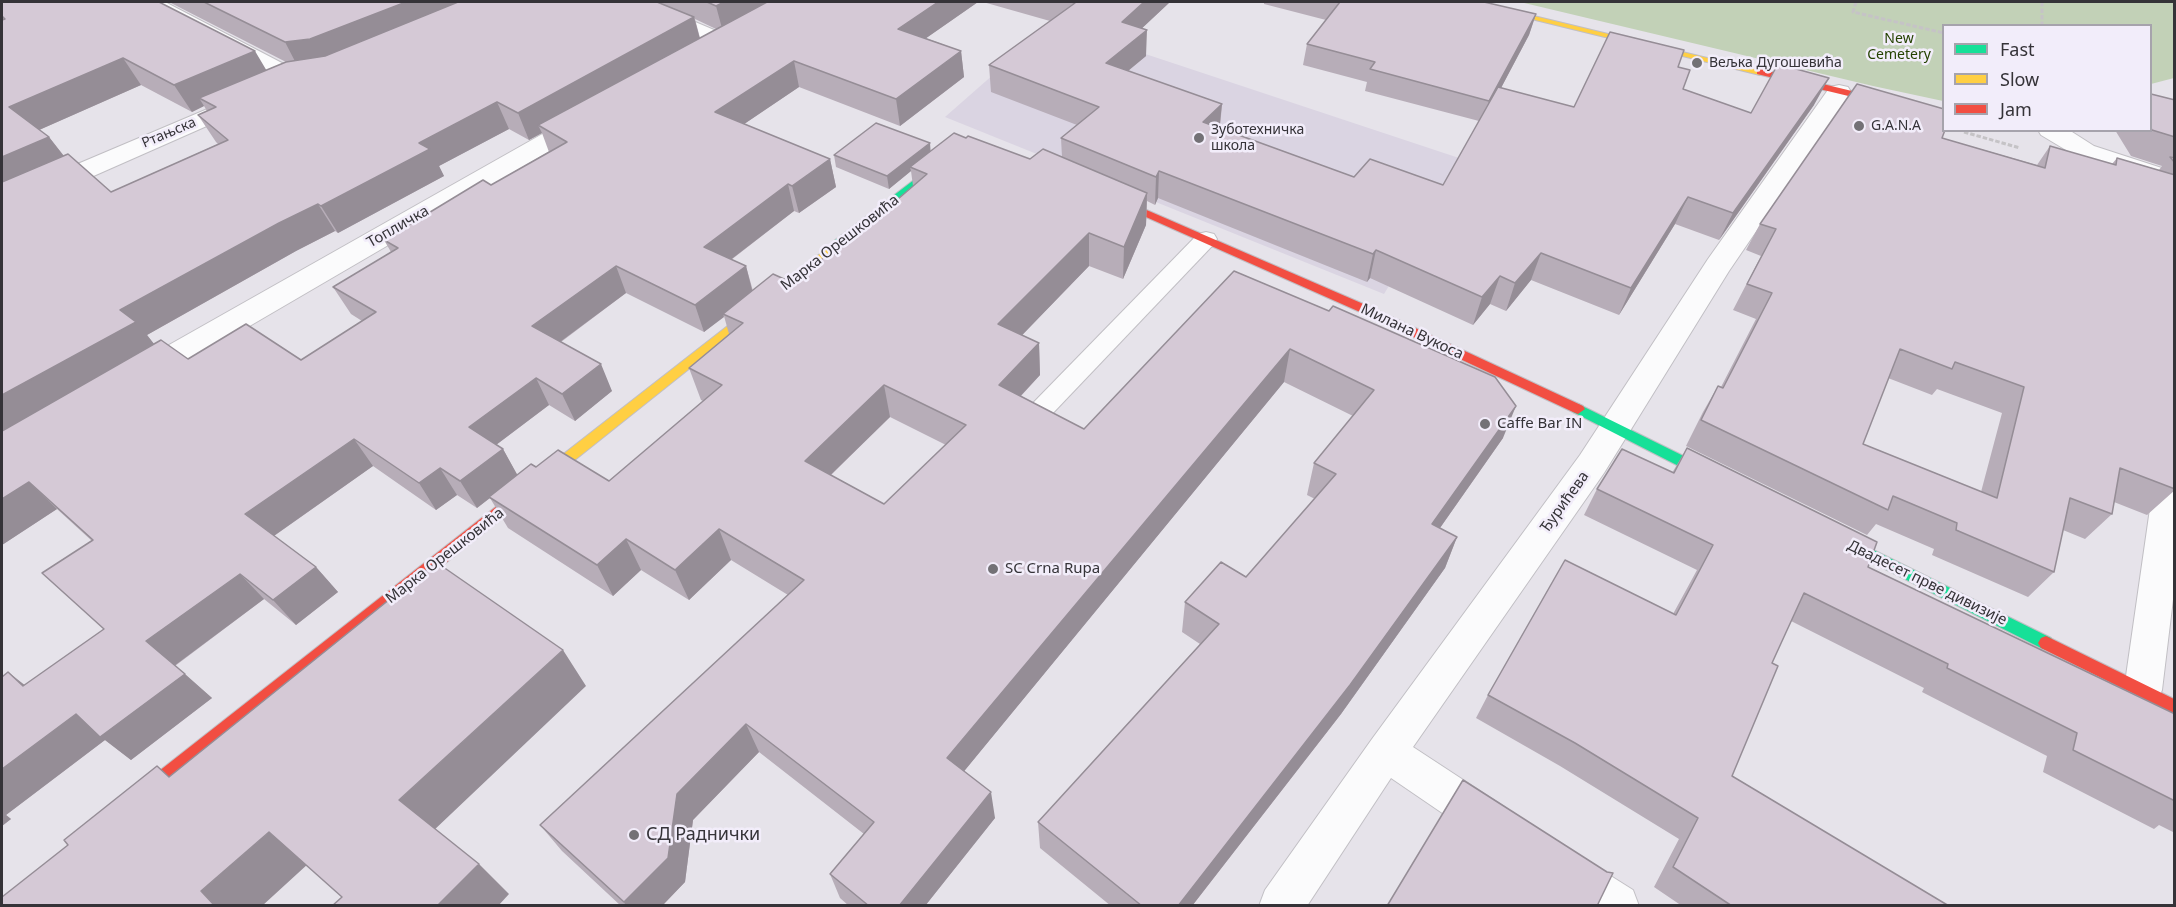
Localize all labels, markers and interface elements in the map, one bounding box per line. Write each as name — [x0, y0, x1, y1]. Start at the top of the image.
legend — [1942, 24, 2152, 132]
park label: New Cemetery — [1867, 31, 1931, 63]
text: Fast — [2000, 37, 2035, 61]
place label: Вељка Дугошевића — [1709, 55, 1842, 71]
marker: Вељка Дугошевића — [1690, 56, 1704, 70]
text: Slow — [2000, 67, 2039, 91]
text: Jam — [2000, 97, 2032, 121]
street label: Ртањска — [139, 114, 199, 152]
place label: G.A.N.A — [1871, 118, 1921, 134]
marker: G.A.N.A — [1852, 119, 1866, 133]
place label: Зуботехничка школа — [1211, 122, 1304, 154]
marker: Зуботехничка школа — [1192, 131, 1206, 145]
street label: Марка Орешковића — [777, 191, 903, 295]
street label: Топличка — [364, 202, 432, 252]
street label: Милана Вукоса — [1358, 300, 1466, 364]
place label: Caffe Bar IN — [1497, 415, 1582, 433]
marker: Caffe Bar IN — [1478, 417, 1492, 431]
street label: Ђурићева — [1537, 468, 1593, 536]
street label: Марка Орешковића — [382, 504, 508, 608]
street label: Двадесет прве дивизије — [1844, 537, 2010, 629]
place label: SC Crna Rupa — [1005, 560, 1100, 578]
marker: SC Crna Rupa — [986, 562, 1000, 576]
place label: СД Раднички — [646, 824, 760, 846]
marker: СД Раднички — [627, 828, 641, 842]

